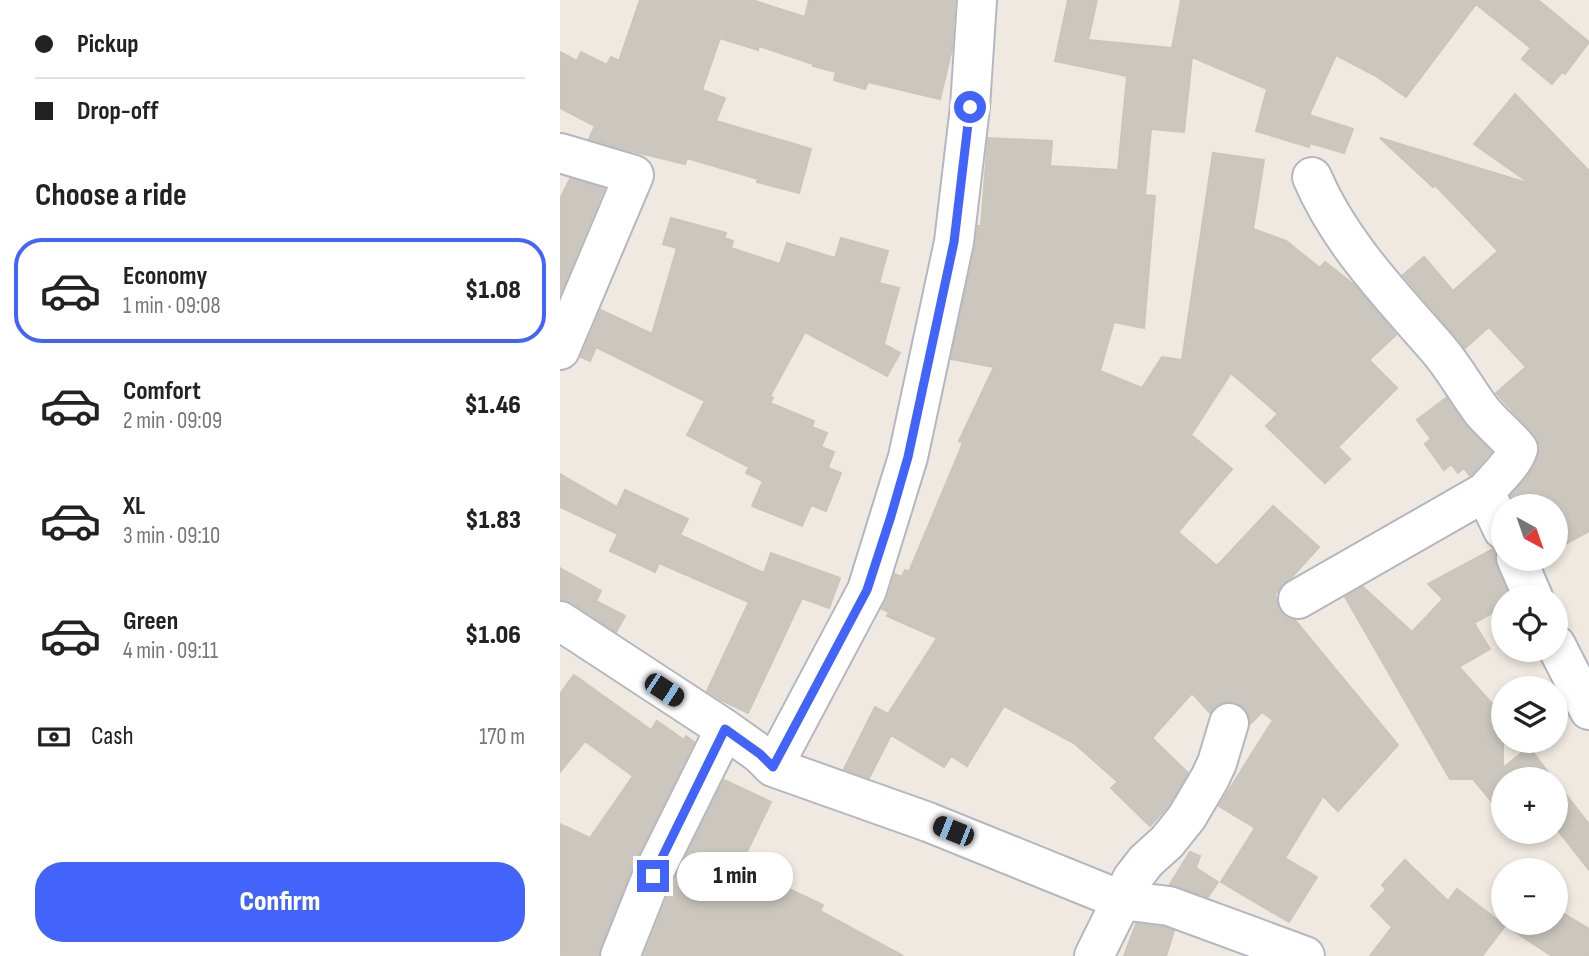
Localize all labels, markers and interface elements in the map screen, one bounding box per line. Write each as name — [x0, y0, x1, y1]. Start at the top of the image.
text: Pickup — [77, 29, 139, 60]
route start — [954, 91, 986, 123]
text: Drop-off — [77, 96, 158, 127]
text: Choose a ride — [35, 176, 187, 215]
icon: car — [39, 259, 102, 322]
text: Economy — [123, 261, 207, 292]
text: $1.08 — [465, 275, 521, 306]
text: 1 min · 09:08 — [123, 292, 221, 320]
icon: car — [39, 374, 102, 437]
text: Comfort — [123, 376, 201, 407]
text: $1.46 — [464, 390, 521, 421]
text: 2 min · 09:09 — [123, 407, 222, 435]
icon: car — [39, 489, 102, 552]
text: XL — [123, 491, 145, 522]
north arrow — [1491, 494, 1568, 570]
map controls — [1491, 494, 1568, 935]
text: $1.83 — [465, 505, 521, 536]
text: 3 min · 09:10 — [123, 522, 220, 550]
button: locate — [1491, 585, 1568, 662]
icon: car — [39, 604, 102, 667]
text: Green — [123, 606, 178, 637]
text: $1.06 — [465, 620, 521, 651]
text: 4 min · 09:11 — [123, 637, 218, 665]
car — [641, 670, 688, 710]
button: layers — [1491, 676, 1568, 753]
icon: cash — [35, 718, 73, 756]
text: Cash — [91, 721, 134, 752]
text: 170 m — [479, 723, 525, 751]
button: + — [1491, 767, 1568, 844]
car — [930, 813, 977, 849]
callout: 1 min — [678, 852, 793, 900]
button: − — [1491, 858, 1568, 935]
route end — [637, 860, 669, 892]
button: Confirm — [35, 862, 525, 942]
text: 1 min — [713, 862, 757, 890]

